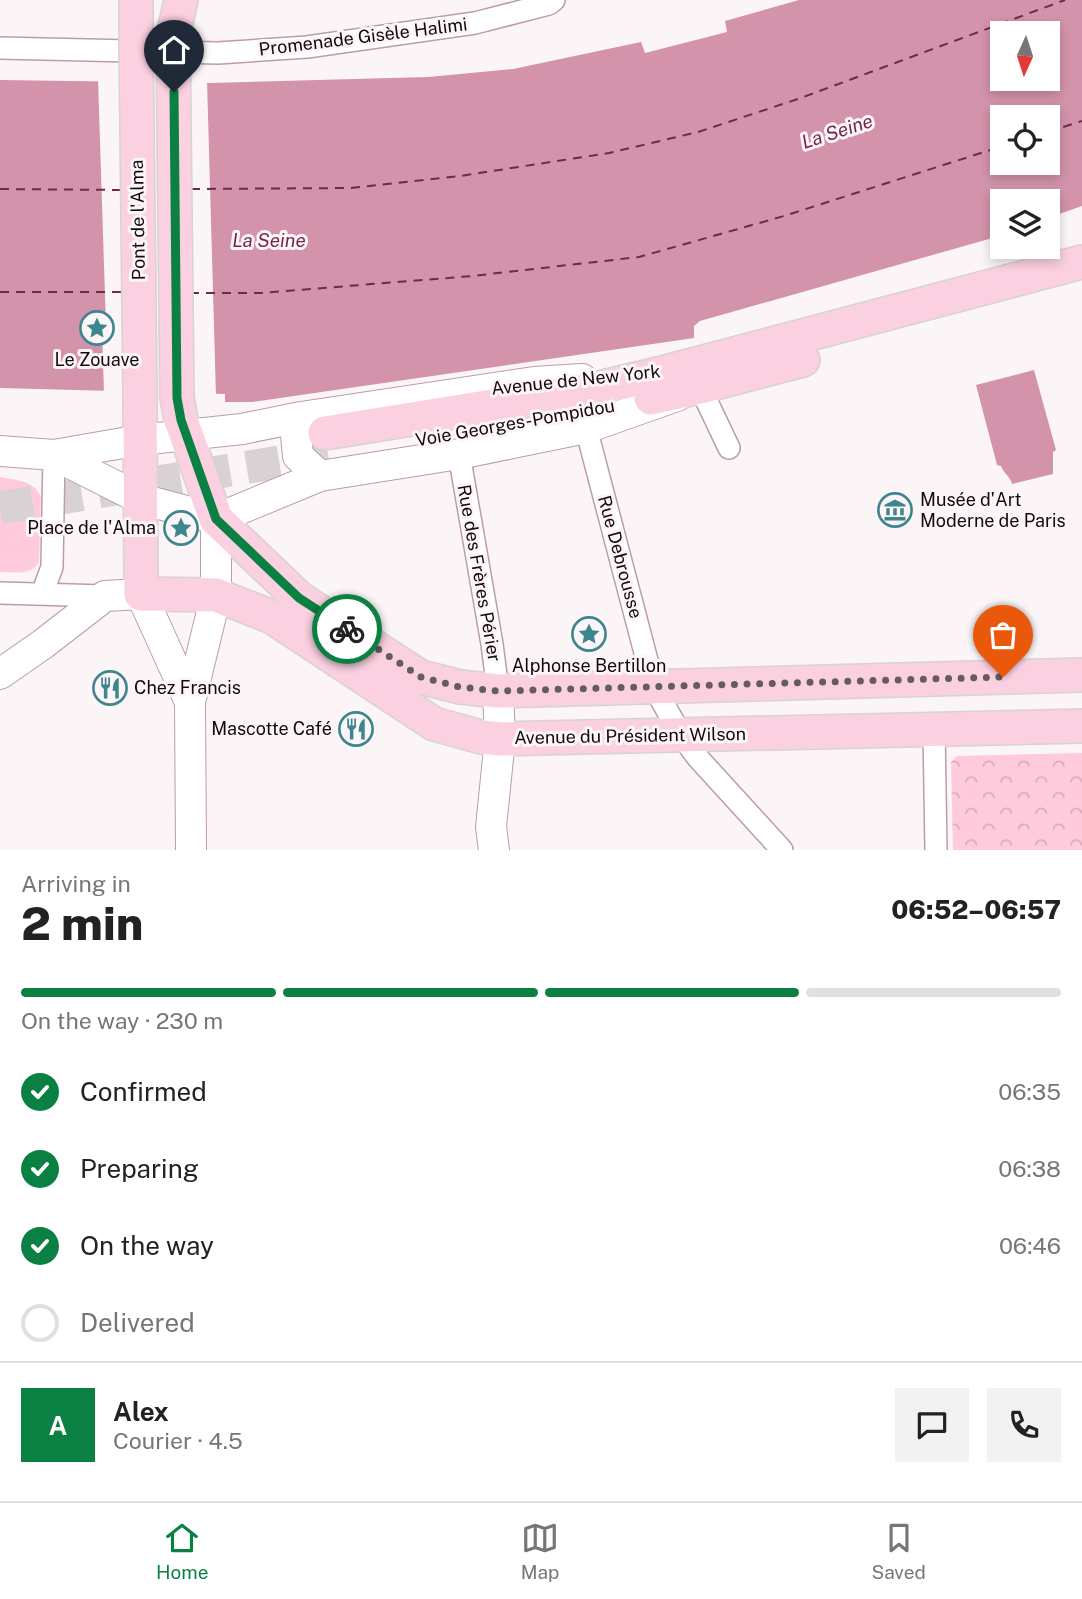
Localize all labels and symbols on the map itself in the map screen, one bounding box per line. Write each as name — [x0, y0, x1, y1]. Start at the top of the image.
street label: Promenade Gisèle Halimi — [258, 13, 468, 60]
pin — [144, 20, 204, 92]
north arrow — [990, 21, 1060, 91]
water label: La Seine — [799, 109, 875, 153]
street label: Pont de l'Alma — [126, 160, 149, 280]
water label: La Seine — [232, 229, 306, 251]
place icon: Le Zouave — [78, 309, 116, 347]
place label: Le Zouave — [54, 349, 140, 370]
street label: Avenue de New York — [490, 360, 662, 399]
street label: Voie Georges-Pompidou — [414, 395, 616, 450]
street label: Rue des Frères Périer — [454, 483, 505, 663]
place label: Musée d'Art Moderne de Paris — [920, 489, 1066, 531]
museum icon: Musée d'Art Moderne de Paris — [876, 491, 914, 529]
street label: Rue Debrousse — [594, 493, 647, 621]
place icon: Place de l'Alma — [162, 509, 200, 547]
place label: Place de l'Alma — [27, 517, 156, 538]
courier — [312, 594, 382, 664]
pin — [973, 605, 1033, 677]
place icon: Alphonse Bertillon — [570, 615, 608, 653]
place label: Alphonse Bertillon — [512, 655, 666, 676]
restaurant icon: Chez Francis — [91, 669, 129, 707]
place label: Chez Francis — [134, 677, 241, 698]
restaurant icon: Mascotte Café — [337, 710, 375, 748]
place label: Mascotte Café — [211, 718, 332, 739]
street label: Avenue du Président Wilson — [514, 723, 746, 748]

